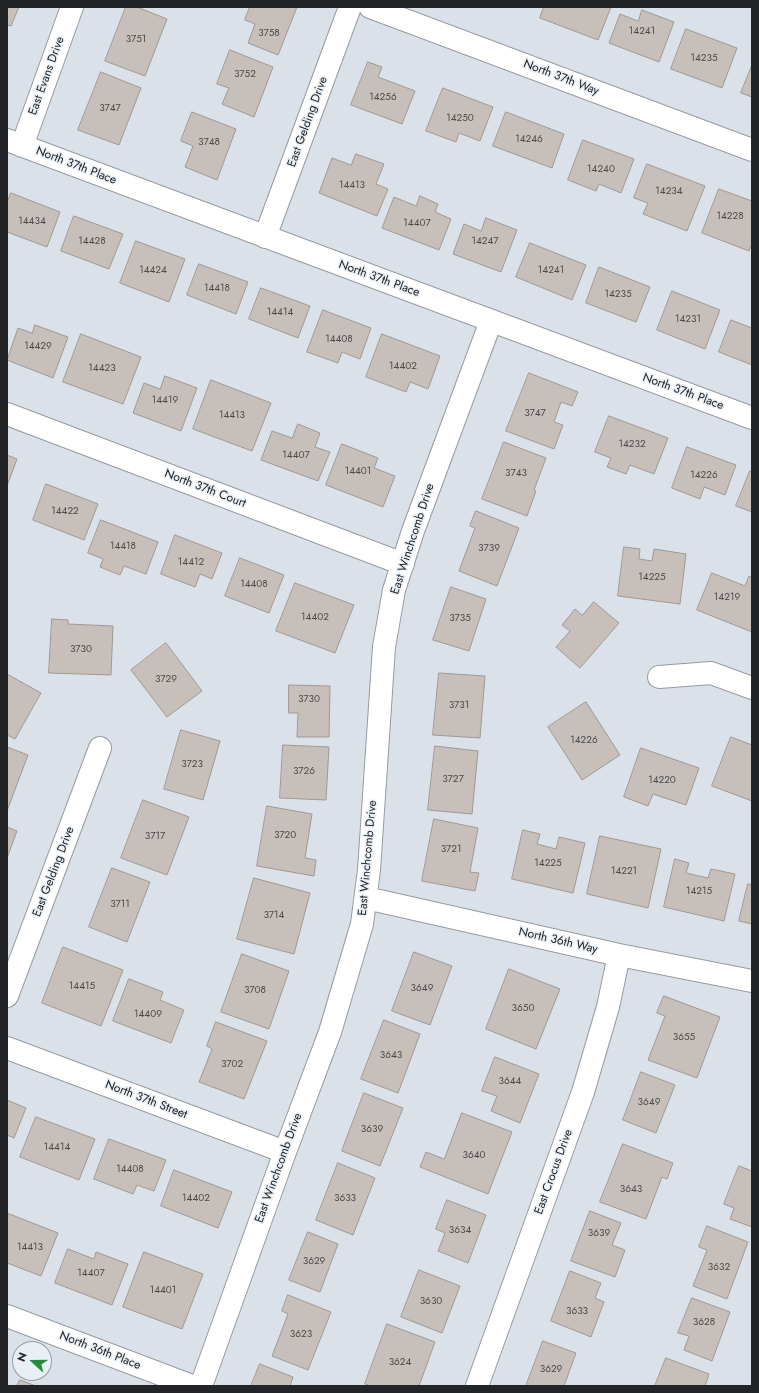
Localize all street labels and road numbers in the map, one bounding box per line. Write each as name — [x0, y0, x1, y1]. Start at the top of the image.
street label: East Evans Drive — [26, 35, 68, 117]
street label: North 37th Way — [521, 57, 601, 99]
street label: East Gelding Drive — [285, 75, 331, 169]
street label: North 37th Place — [34, 144, 118, 188]
street label: North 37th Place — [336, 258, 422, 300]
street label: North 37th Place — [640, 371, 726, 413]
street label: North 37th Court — [162, 467, 248, 511]
street label: East Winchcomb Drive — [388, 482, 438, 596]
street label: East Winchcomb Drive — [356, 800, 380, 916]
street label: East Gelding Drive — [30, 825, 78, 919]
street label: North 36th Way — [517, 925, 599, 957]
street label: North 37th Street — [103, 1078, 189, 1122]
street label: East Winchcomb Drive — [252, 1111, 306, 1225]
street label: East Crocus Drive — [532, 1127, 576, 1217]
street label: North 36th Place — [57, 1329, 143, 1373]

